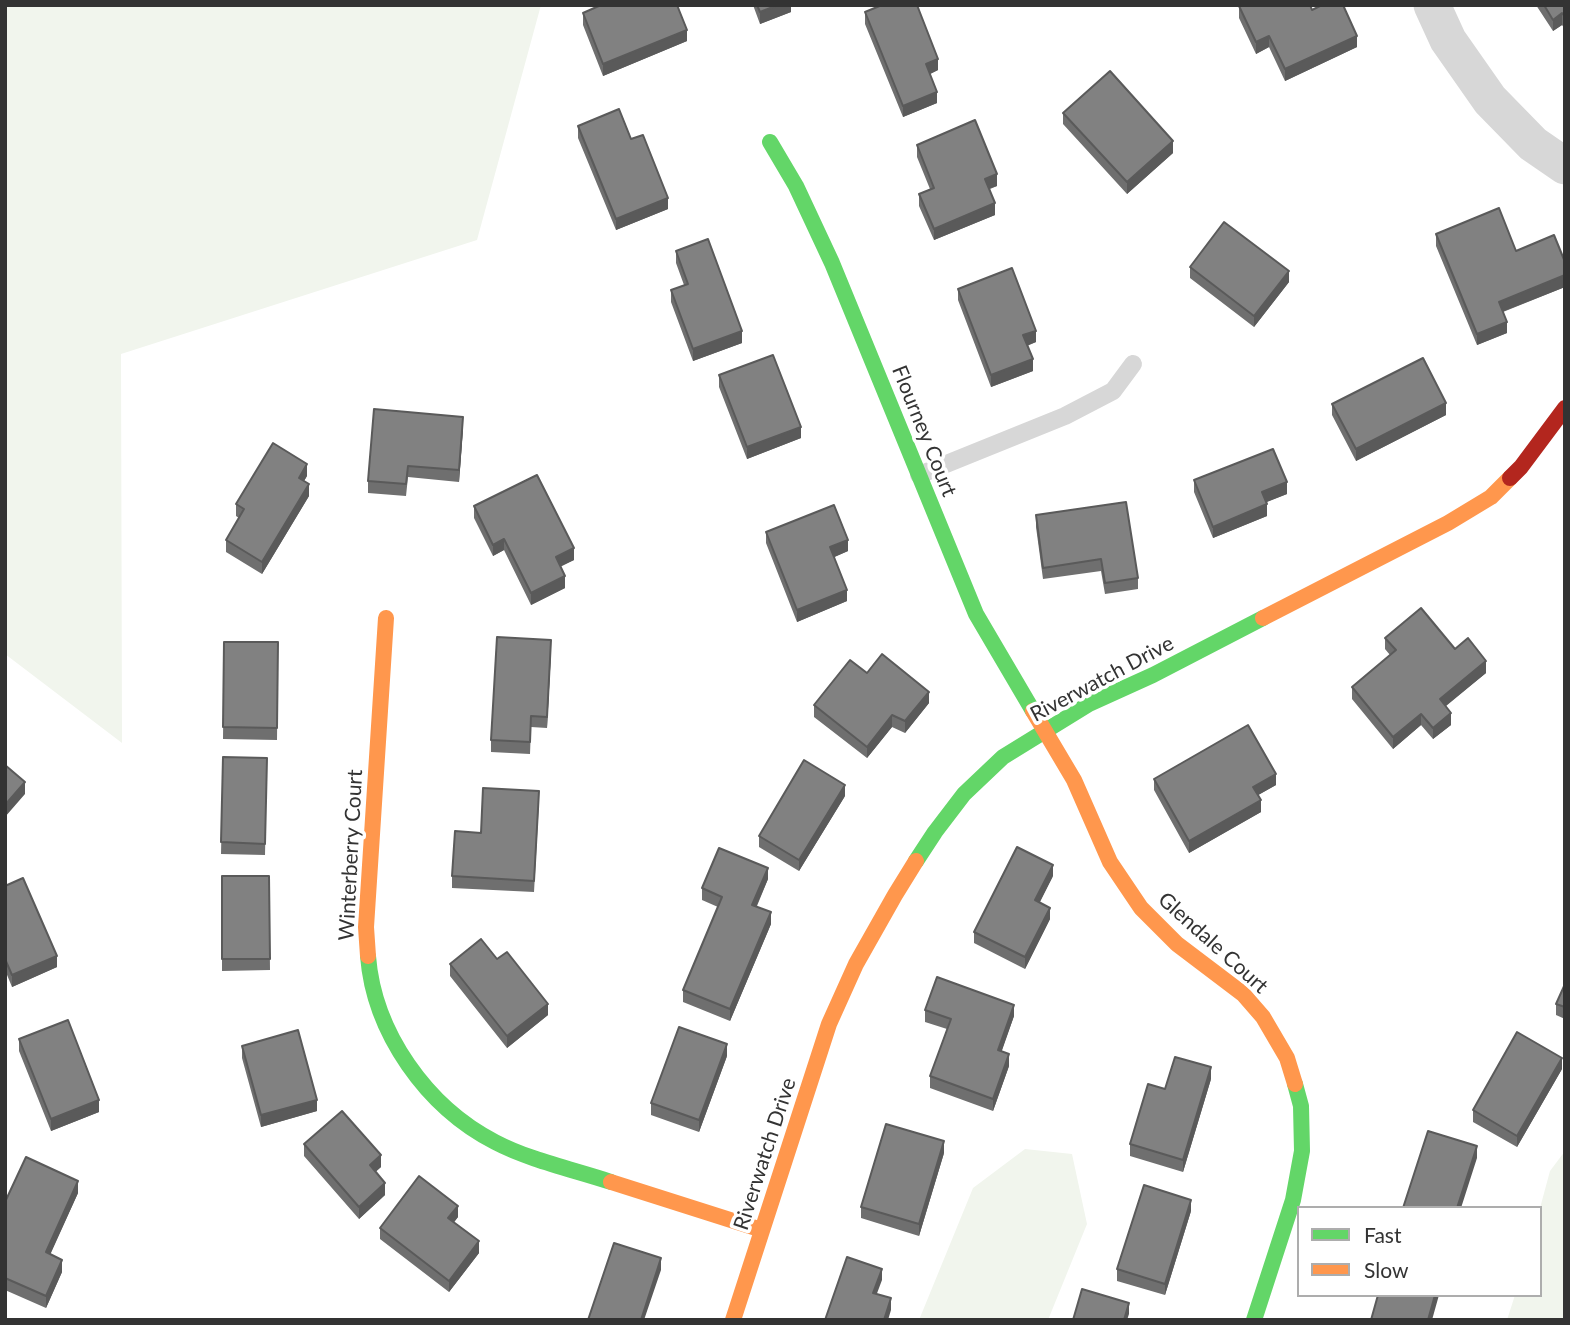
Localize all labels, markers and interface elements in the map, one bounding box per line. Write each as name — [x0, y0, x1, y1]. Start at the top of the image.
street label: Flourney Court — [886, 362, 962, 500]
street label: Riverwatch Drive — [1026, 631, 1178, 727]
street label: Winterberry Court — [334, 769, 368, 941]
street label: Glendale Court — [1153, 887, 1273, 999]
street label: Riverwatch Drive — [729, 1075, 801, 1233]
legend — [1297, 1206, 1542, 1297]
text: Fast — [1364, 1222, 1401, 1247]
text: Slow — [1364, 1257, 1408, 1282]

